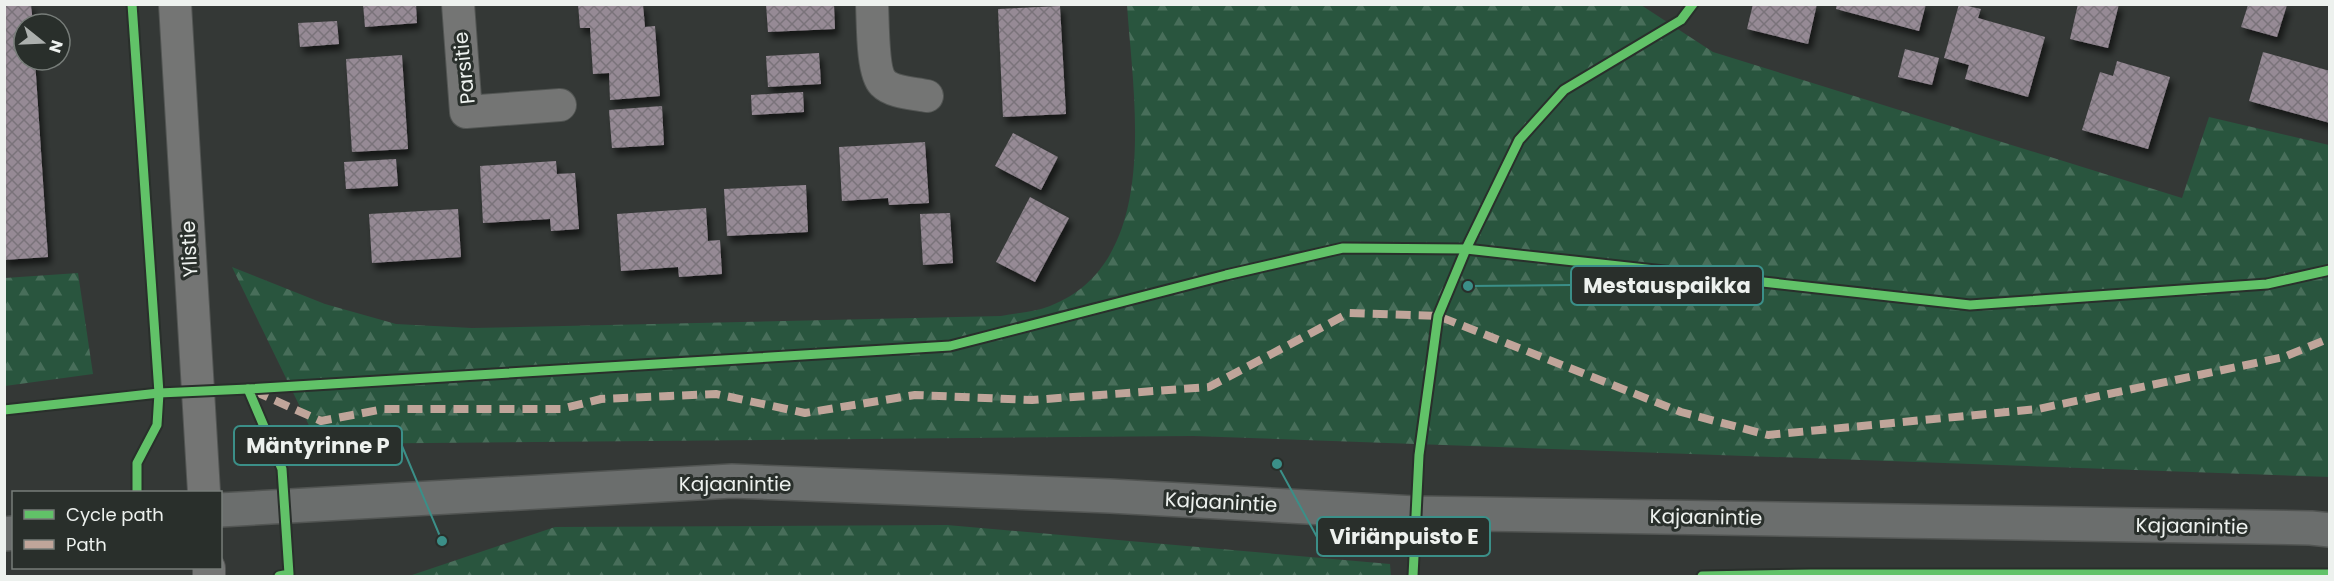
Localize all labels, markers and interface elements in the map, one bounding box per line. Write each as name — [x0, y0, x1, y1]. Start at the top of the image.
north arrow — [12, 12, 72, 72]
street label: Parsitie — [446, 30, 482, 106]
text: N — [43, 37, 69, 56]
street label: Ylistie — [174, 220, 204, 278]
callout: Mestauspaikka — [1571, 266, 1763, 305]
text: Mestauspaikka — [1583, 271, 1751, 300]
callout: Mäntyrinne P — [234, 426, 402, 465]
text: Mäntyrinne P — [246, 431, 390, 460]
street label: Kajaanintie — [679, 470, 791, 498]
street label: Kajaanintie — [1164, 485, 1278, 519]
legend — [12, 491, 222, 569]
text: Cycle path — [66, 502, 164, 527]
street label: Kajaanintie — [1649, 502, 1763, 532]
street label: Kajaanintie — [2135, 511, 2249, 541]
callout: Viriänpuisto E — [1317, 517, 1490, 556]
text: Viriänpuisto E — [1329, 522, 1479, 551]
text: Path — [66, 532, 107, 557]

